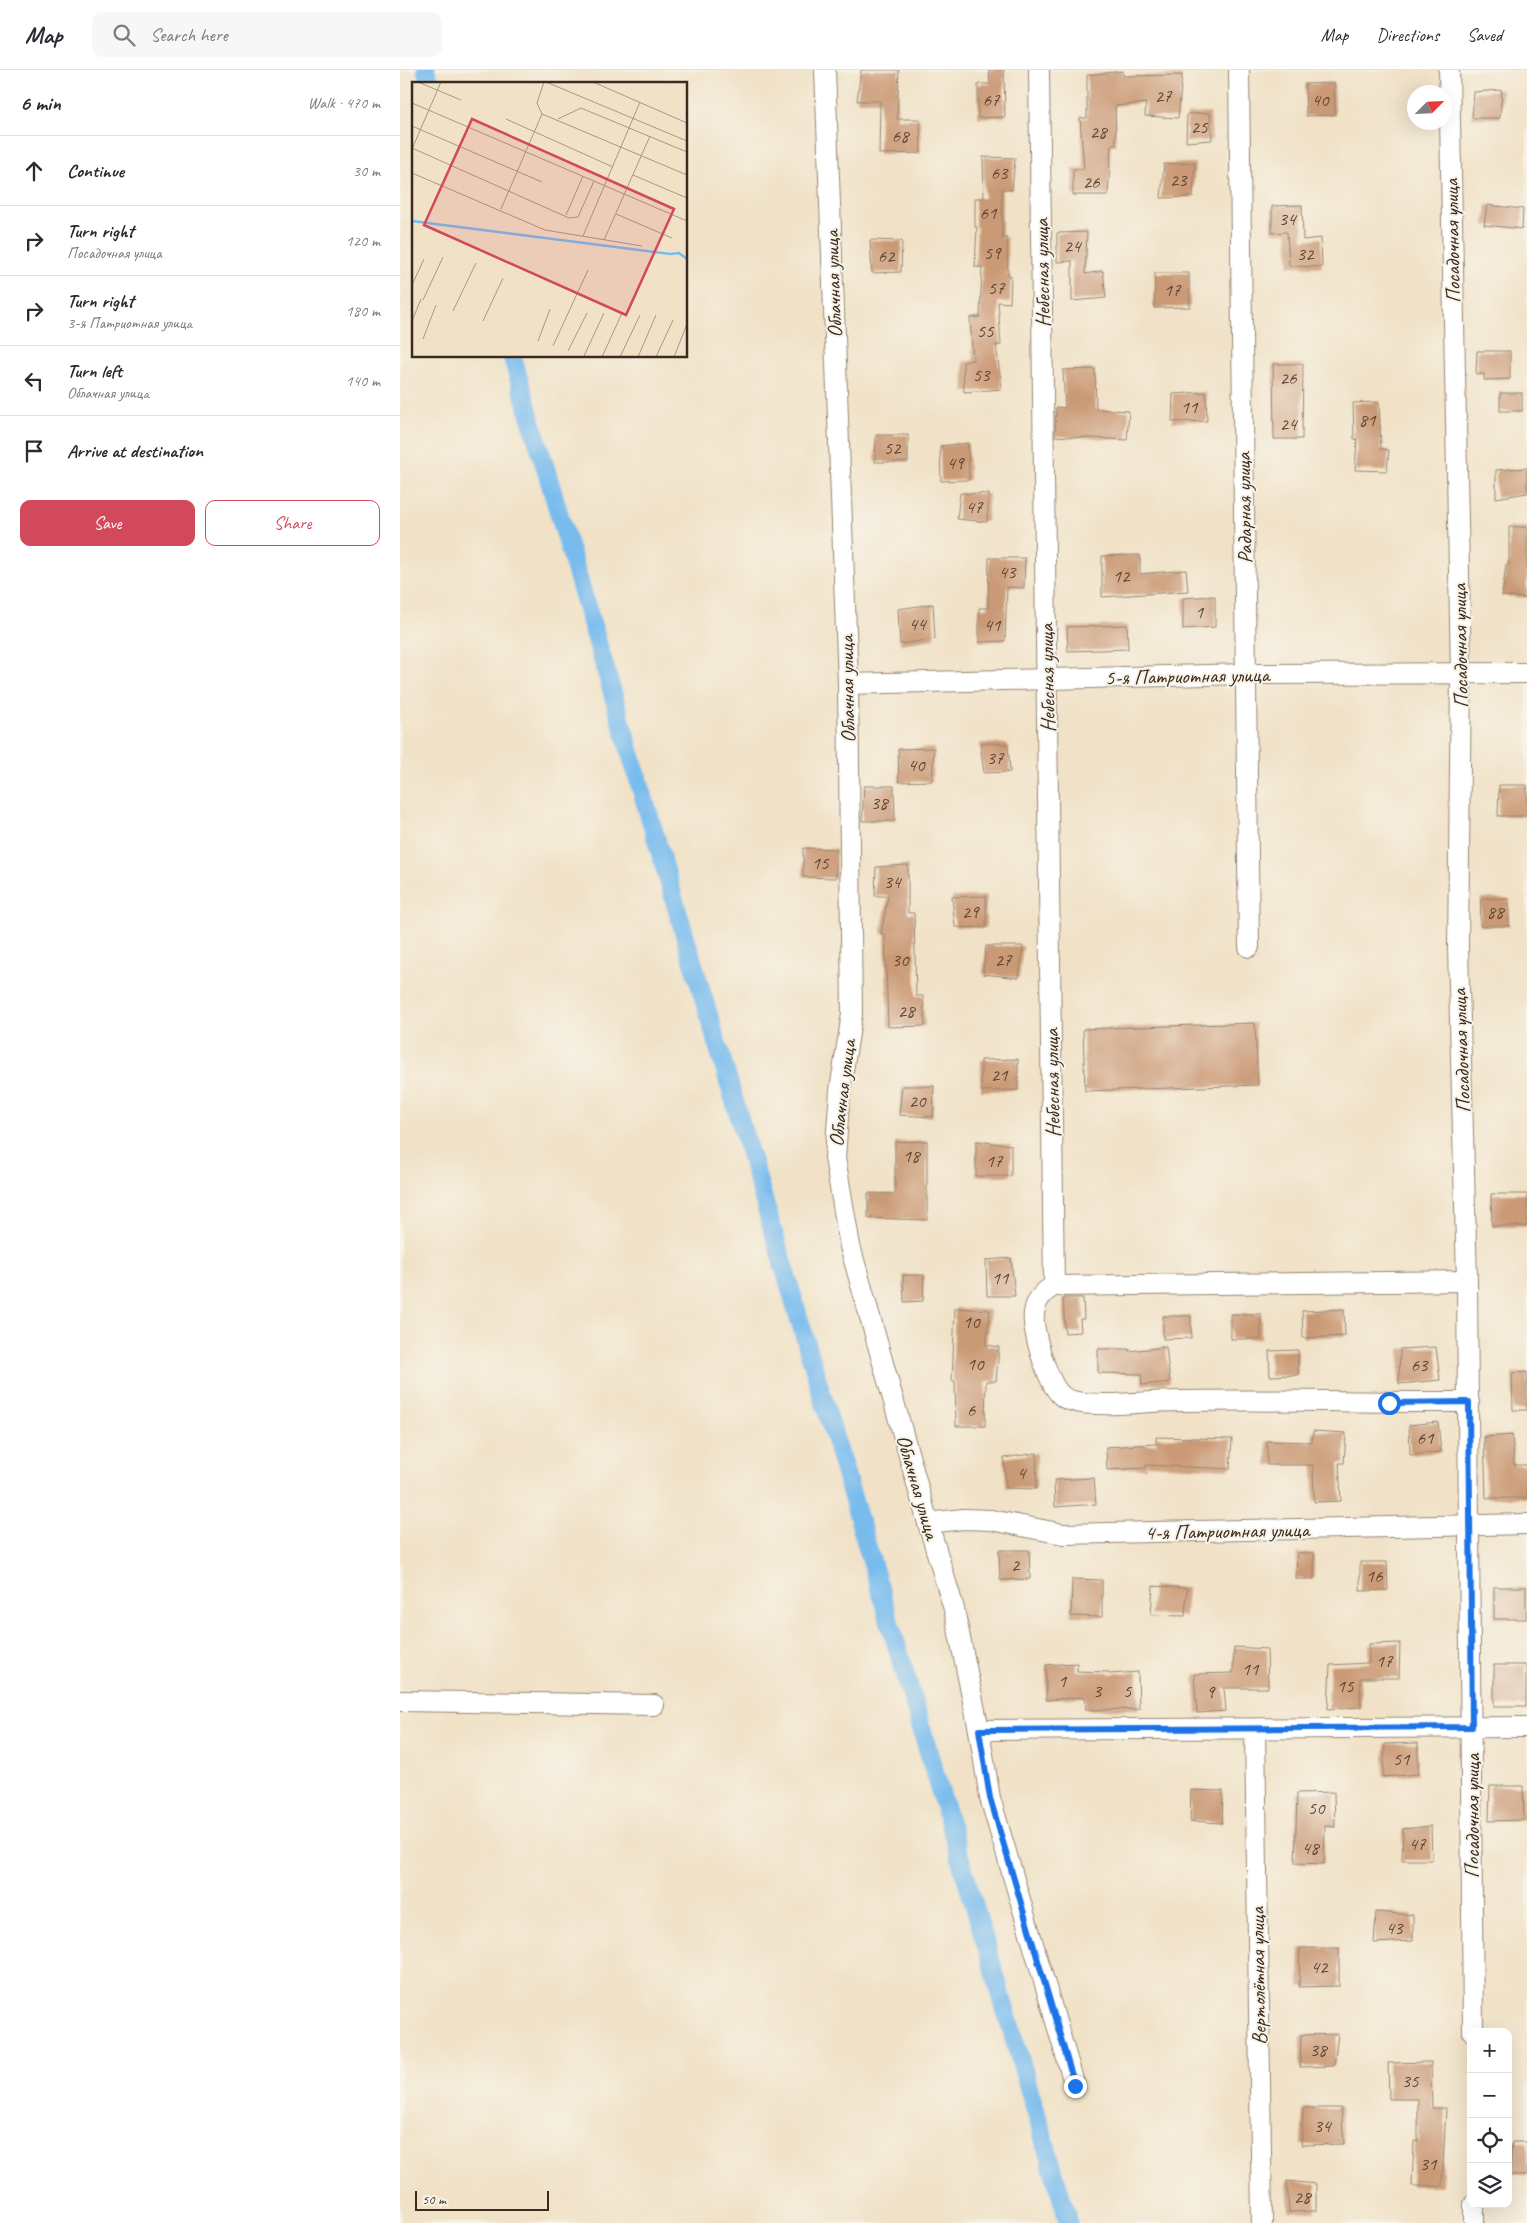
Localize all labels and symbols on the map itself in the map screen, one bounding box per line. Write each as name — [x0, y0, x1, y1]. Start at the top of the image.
inset map — [412, 82, 688, 358]
house number: 27 — [1154, 84, 1173, 108]
north arrow — [1407, 85, 1452, 130]
house number: 67 — [982, 88, 1001, 112]
house number: 40 — [1311, 88, 1330, 112]
house number: 25 — [1190, 115, 1209, 139]
house number: 28 — [1089, 120, 1109, 144]
house number: 68 — [891, 124, 911, 148]
house number: 63 — [990, 161, 1009, 185]
house number: 23 — [1169, 168, 1188, 192]
house number: 26 — [1082, 170, 1101, 194]
street label: Посадочная улица — [1438, 177, 1466, 303]
house number: 61 — [979, 201, 998, 225]
house number: 34 — [1278, 207, 1298, 231]
street label: Небесная улица — [1028, 217, 1056, 328]
street label: Облачная улица — [818, 227, 848, 338]
house number: 24 — [1063, 234, 1083, 258]
house number: 59 — [983, 241, 1002, 265]
house number: 32 — [1296, 242, 1315, 266]
house number: 62 — [877, 244, 896, 268]
house number: 57 — [987, 276, 1006, 300]
house number: 17 — [1163, 278, 1182, 302]
house number: 55 — [976, 319, 995, 343]
house number: 53 — [972, 363, 991, 387]
house number: 26 — [1279, 366, 1298, 390]
house number: 11 — [1180, 395, 1199, 419]
house number: 81 — [1358, 408, 1377, 432]
house number: 24 — [1279, 412, 1299, 436]
house number: 52 — [883, 436, 902, 460]
street label: Радарная улица — [1230, 450, 1258, 564]
house number: 49 — [946, 451, 965, 475]
house number: 47 — [965, 495, 984, 519]
house number: 43 — [998, 560, 1017, 584]
house number: 12 — [1112, 564, 1131, 588]
street label: Посадочная улица — [1446, 582, 1474, 708]
house number: 1 — [1195, 600, 1205, 624]
house number: 44 — [908, 612, 928, 636]
house number: 41 — [983, 613, 1002, 637]
street label: Небесная улица — [1033, 622, 1061, 733]
street label: Облачная улица — [833, 633, 861, 743]
street label: 5-я Патриотная улица — [1105, 662, 1272, 690]
house number: 37 — [986, 746, 1005, 770]
house number: 40 — [907, 753, 926, 777]
house number: 38 — [870, 791, 890, 815]
house number: 15 — [811, 851, 830, 875]
house number: 34 — [883, 870, 903, 894]
house number: 29 — [961, 900, 980, 924]
house number: 88 — [1486, 900, 1506, 924]
house number: 30 — [891, 948, 910, 972]
house number: 27 — [994, 948, 1013, 972]
street label: Посадочная улица — [1446, 987, 1476, 1114]
house number: 28 — [897, 999, 917, 1023]
street label: Небесная улица — [1038, 1027, 1066, 1138]
street label: Облачная улица — [823, 1036, 862, 1148]
house number: 21 — [990, 1063, 1009, 1087]
house number: 20 — [908, 1089, 927, 1113]
house number: 18 — [902, 1144, 922, 1168]
house number: 17 — [985, 1149, 1004, 1173]
house number: 11 — [991, 1266, 1010, 1290]
house number: 10 — [962, 1310, 981, 1334]
house number: 10 — [966, 1352, 985, 1376]
house number: 63 — [1410, 1353, 1429, 1377]
route start — [1378, 1392, 1401, 1415]
house number: 6 — [967, 1398, 977, 1422]
house number: 61 — [1416, 1426, 1435, 1450]
street label: Облачная улица — [891, 1432, 946, 1545]
house number: 4 — [1017, 1461, 1028, 1485]
street label: 4-я Патриотная улица — [1145, 1517, 1312, 1545]
house number: 2 — [1011, 1553, 1021, 1577]
house number: 16 — [1365, 1564, 1384, 1588]
house number: 17 — [1375, 1649, 1394, 1673]
house number: 11 — [1241, 1657, 1260, 1681]
house number: 1 — [1058, 1669, 1068, 1693]
house number: 15 — [1336, 1674, 1355, 1698]
house number: 3 — [1093, 1679, 1103, 1703]
house number: 5 — [1123, 1679, 1133, 1703]
house number: 9 — [1206, 1680, 1216, 1704]
house number: 51 — [1392, 1747, 1411, 1771]
street label: Посадочная улица — [1459, 1752, 1485, 1878]
house number: 50 — [1307, 1796, 1326, 1820]
house number: 47 — [1408, 1832, 1427, 1856]
house number: 48 — [1301, 1836, 1321, 1860]
street label: Вертолётная улица — [1244, 1905, 1272, 2045]
house number: 43 — [1385, 1916, 1404, 1940]
house number: 42 — [1310, 1955, 1329, 1979]
house number: 38 — [1309, 2038, 1329, 2062]
house number: 35 — [1401, 2069, 1420, 2093]
route end — [1064, 2075, 1087, 2098]
house number: 34 — [1313, 2114, 1333, 2138]
house number: 31 — [1419, 2152, 1438, 2176]
house number: 28 — [1293, 2185, 1313, 2209]
scale bar — [415, 2188, 549, 2211]

